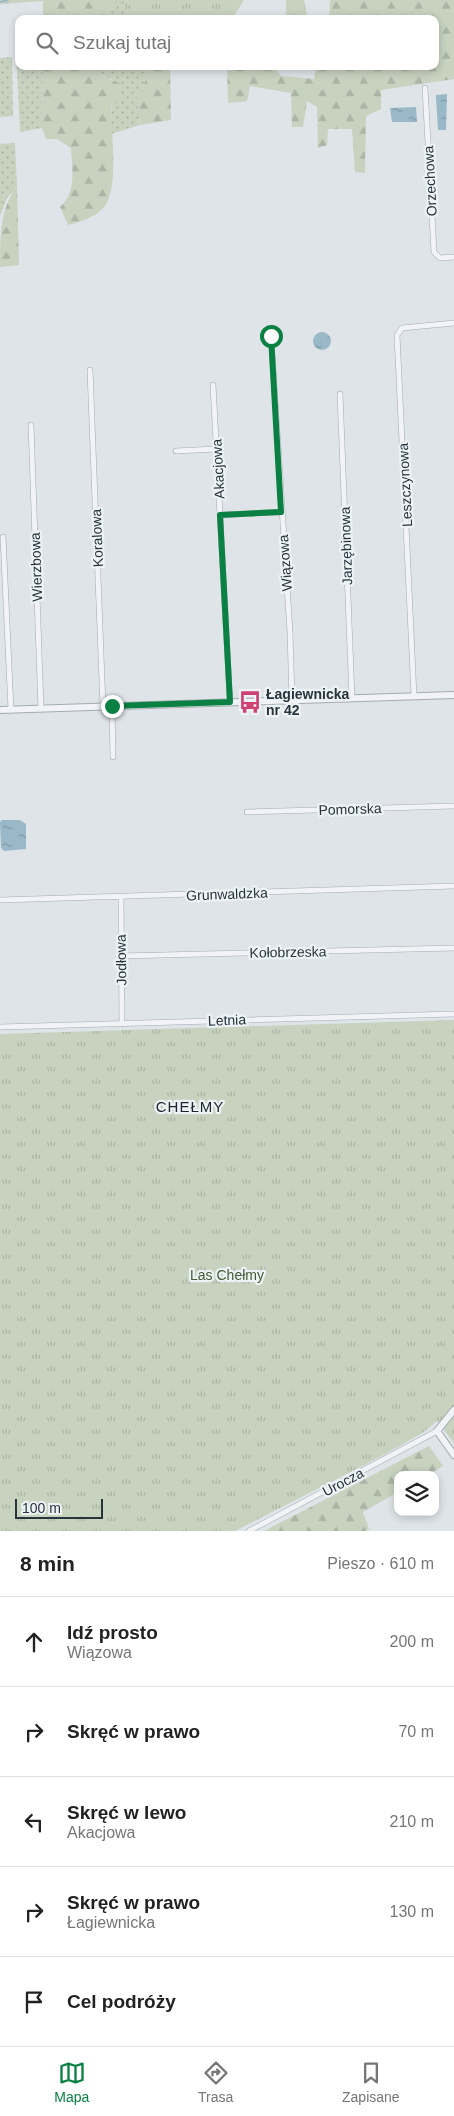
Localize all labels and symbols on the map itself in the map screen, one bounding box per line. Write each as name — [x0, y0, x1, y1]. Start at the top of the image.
street label: Orzechowa — [420, 145, 440, 217]
route start — [260, 325, 283, 348]
street label: Akacjowa — [208, 438, 228, 499]
street label: Leszczynowa — [395, 442, 415, 527]
street label: Jarzębinowa — [337, 506, 355, 586]
street label: Koralowa — [88, 508, 106, 567]
street label: Wierzbowa — [27, 532, 45, 602]
street label: Wiązowa — [275, 534, 295, 592]
place label: Łagiewnicka nr 42 — [266, 686, 349, 718]
bus stop icon: Łagiewnicka nr 42 — [237, 689, 263, 715]
route end — [101, 695, 124, 718]
street label: Pomorska — [318, 800, 382, 818]
street label: Grunwaldzka — [186, 885, 268, 903]
street label: Jodłowa — [113, 934, 129, 986]
street label: Kołobrzeska — [249, 943, 327, 961]
street label: Letnia — [208, 1011, 247, 1029]
district label: CHEŁMY — [156, 1098, 224, 1115]
park label: Las Chełmy — [190, 1267, 264, 1283]
street label: Urocza — [320, 1464, 367, 1499]
scale bar — [15, 1496, 102, 1519]

